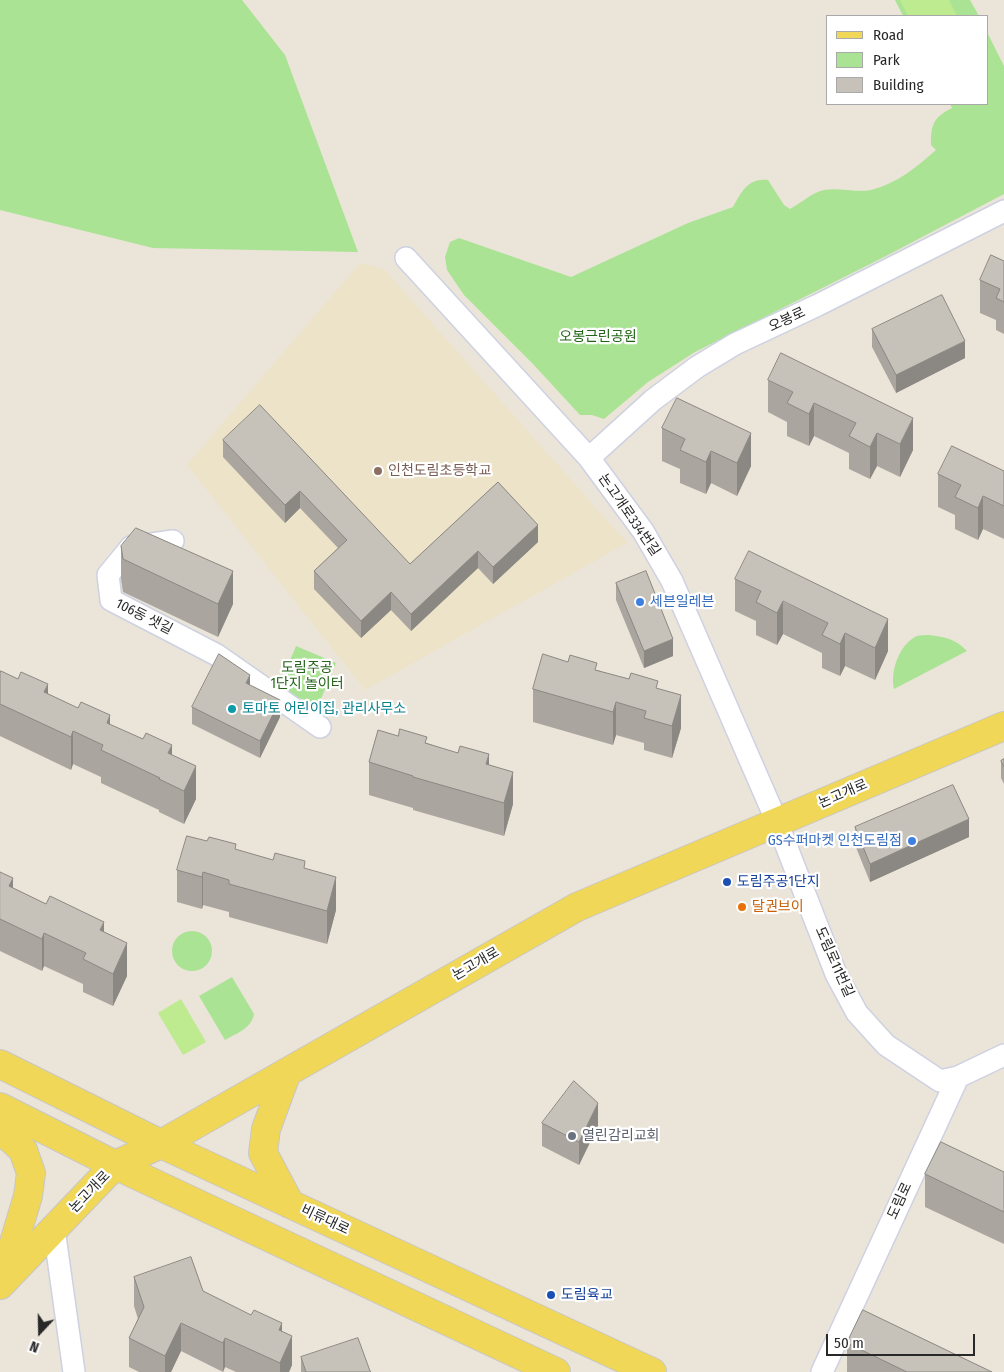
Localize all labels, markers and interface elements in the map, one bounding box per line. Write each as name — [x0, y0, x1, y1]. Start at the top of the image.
legend — [826, 15, 989, 105]
text: Road — [873, 26, 904, 44]
text: Park — [873, 51, 900, 69]
text: Building — [873, 76, 924, 94]
street label: 오봉로 — [766, 304, 808, 336]
park label: 오봉근린공원 — [559, 329, 637, 345]
place label: 인천도림초등학교 — [388, 463, 491, 479]
marker: 인천도림초등학교 — [372, 465, 384, 477]
street label: 논고개로334번길 — [594, 471, 664, 559]
place label: 세븐일레븐 — [650, 594, 714, 610]
street label: 106동 샛길 — [113, 596, 175, 638]
marker: 세븐일레븐 — [634, 596, 646, 608]
park label: 도림주공 1단지 놀이터 — [270, 660, 344, 692]
place label: 토마토 어린이집, 관리사무소 — [242, 701, 406, 717]
marker: 토마토 어린이집, 관리사무소 — [226, 703, 238, 715]
street label: 논고개로 — [816, 776, 870, 812]
place label: GS수퍼마켓 인천도림점 — [768, 833, 902, 849]
marker: GS수퍼마켓 인천도림점 — [906, 835, 918, 847]
place label: 도림주공1단지 — [737, 874, 820, 890]
marker: 도림주공1단지 — [721, 876, 733, 888]
place label: 달권브이 — [752, 899, 804, 915]
marker: 달권브이 — [736, 901, 748, 913]
street label: 도림로11번길 — [811, 924, 857, 1000]
street label: 논고개로 — [449, 944, 503, 984]
place label: 열린감리교회 — [582, 1128, 659, 1144]
marker: 열린감리교회 — [566, 1130, 578, 1142]
street label: 논고개로 — [66, 1168, 114, 1216]
street label: 도림로 — [884, 1180, 916, 1222]
street label: 비류대로 — [298, 1202, 352, 1238]
place label: 도림육교 — [561, 1287, 613, 1303]
marker: 도림육교 — [545, 1289, 557, 1301]
north arrow — [15, 1307, 65, 1357]
scale bar — [829, 1324, 978, 1356]
text: 50 m — [834, 1334, 864, 1352]
text: N — [27, 1337, 41, 1356]

